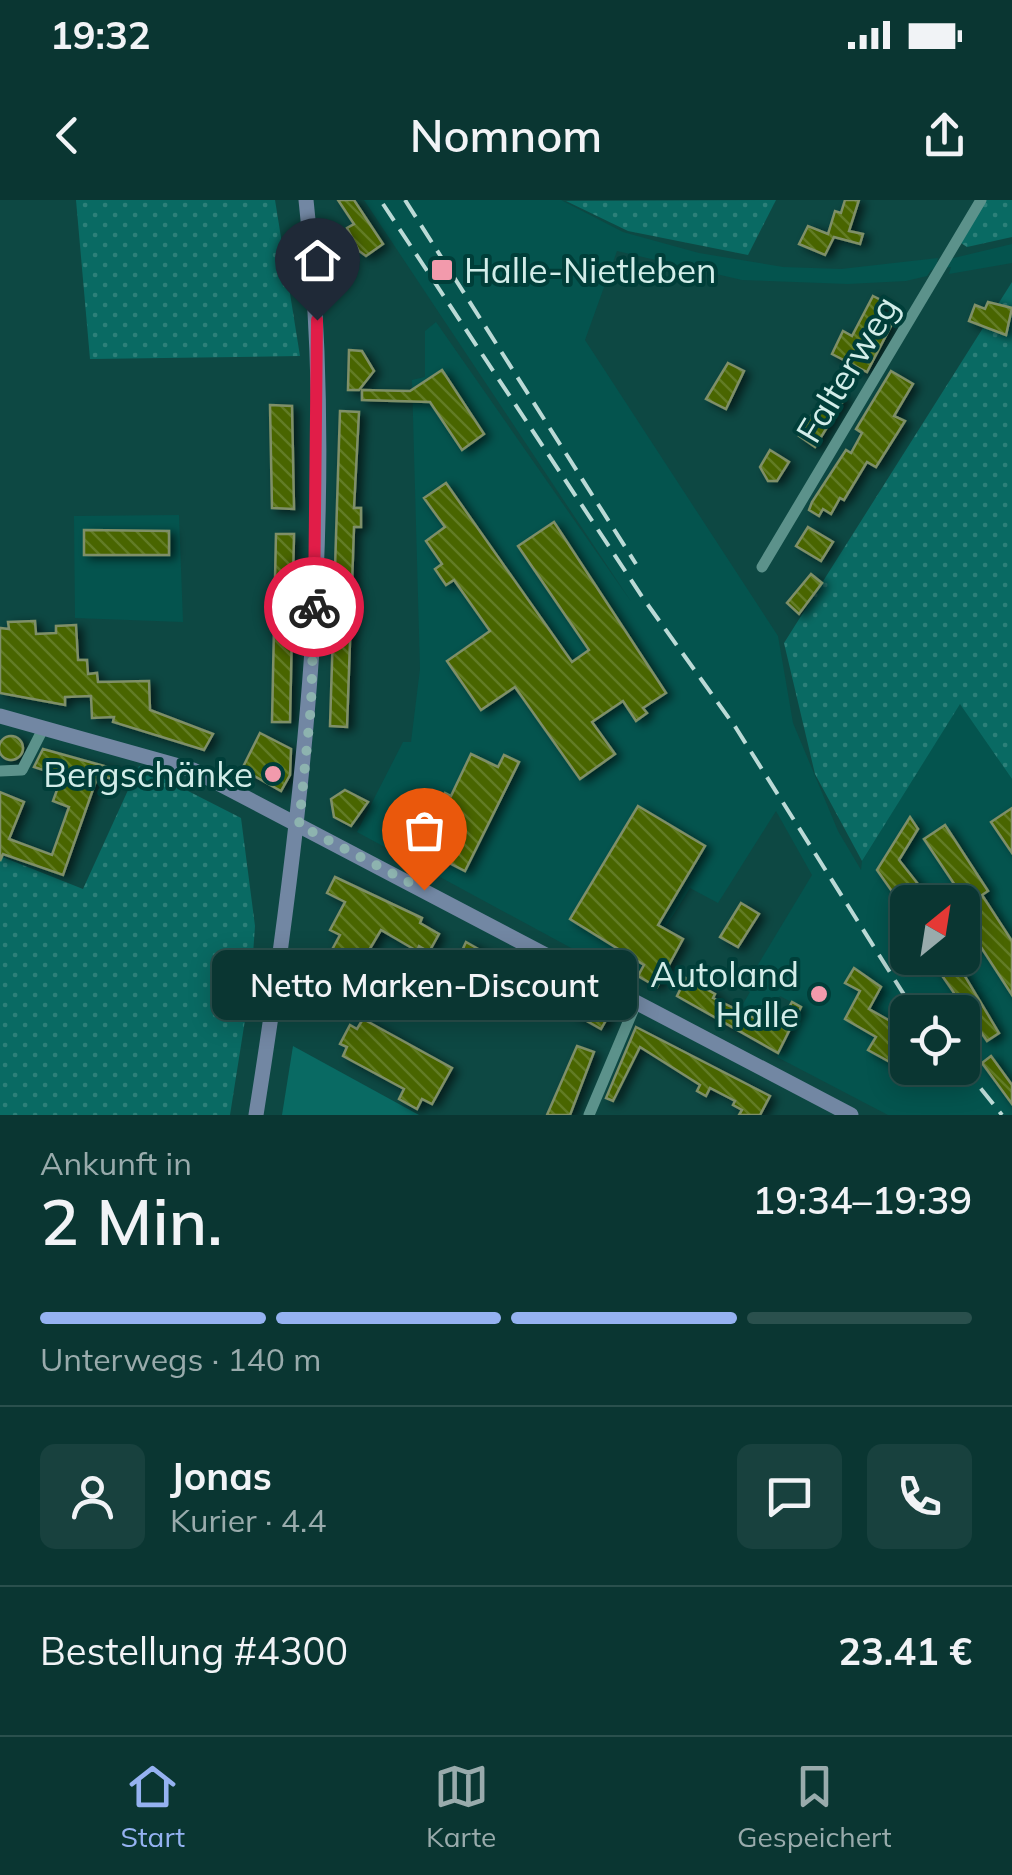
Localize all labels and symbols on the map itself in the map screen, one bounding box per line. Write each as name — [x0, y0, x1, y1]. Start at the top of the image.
pin — [275, 218, 360, 321]
place label: Halle-Nietleben — [464, 248, 717, 292]
marker: Halle-Nietleben — [429, 257, 455, 283]
street label: Falterweg — [786, 288, 908, 450]
courier — [264, 557, 364, 657]
place label: Bergschänke — [43, 752, 253, 796]
marker: Bergschänke — [262, 763, 284, 785]
pin — [382, 788, 467, 891]
north arrow — [890, 885, 980, 975]
callout: Netto Marken-Discount — [212, 950, 636, 1020]
place label: Autoland Halle — [650, 952, 799, 1036]
marker: Autoland Halle — [808, 983, 830, 1005]

